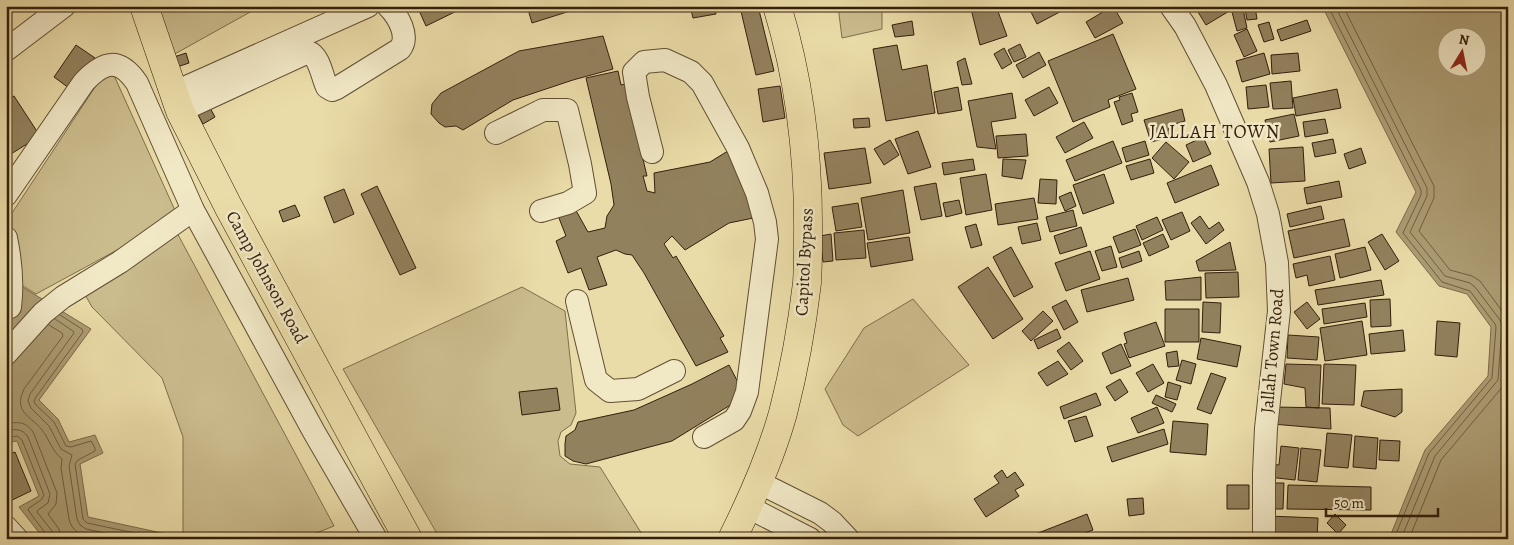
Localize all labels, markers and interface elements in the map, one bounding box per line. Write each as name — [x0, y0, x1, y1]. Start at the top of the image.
north arrow — [1436, 28, 1486, 78]
text: N — [1457, 29, 1471, 50]
district label: JALLAH TOWN — [1150, 119, 1280, 145]
street label: Camp Johnson Road — [221, 206, 314, 348]
street label: Capitol Bypass — [789, 207, 819, 317]
street label: Jallah Town Road — [1255, 287, 1289, 414]
scale bar — [1326, 485, 1439, 517]
text: 50 m — [1334, 493, 1364, 513]

